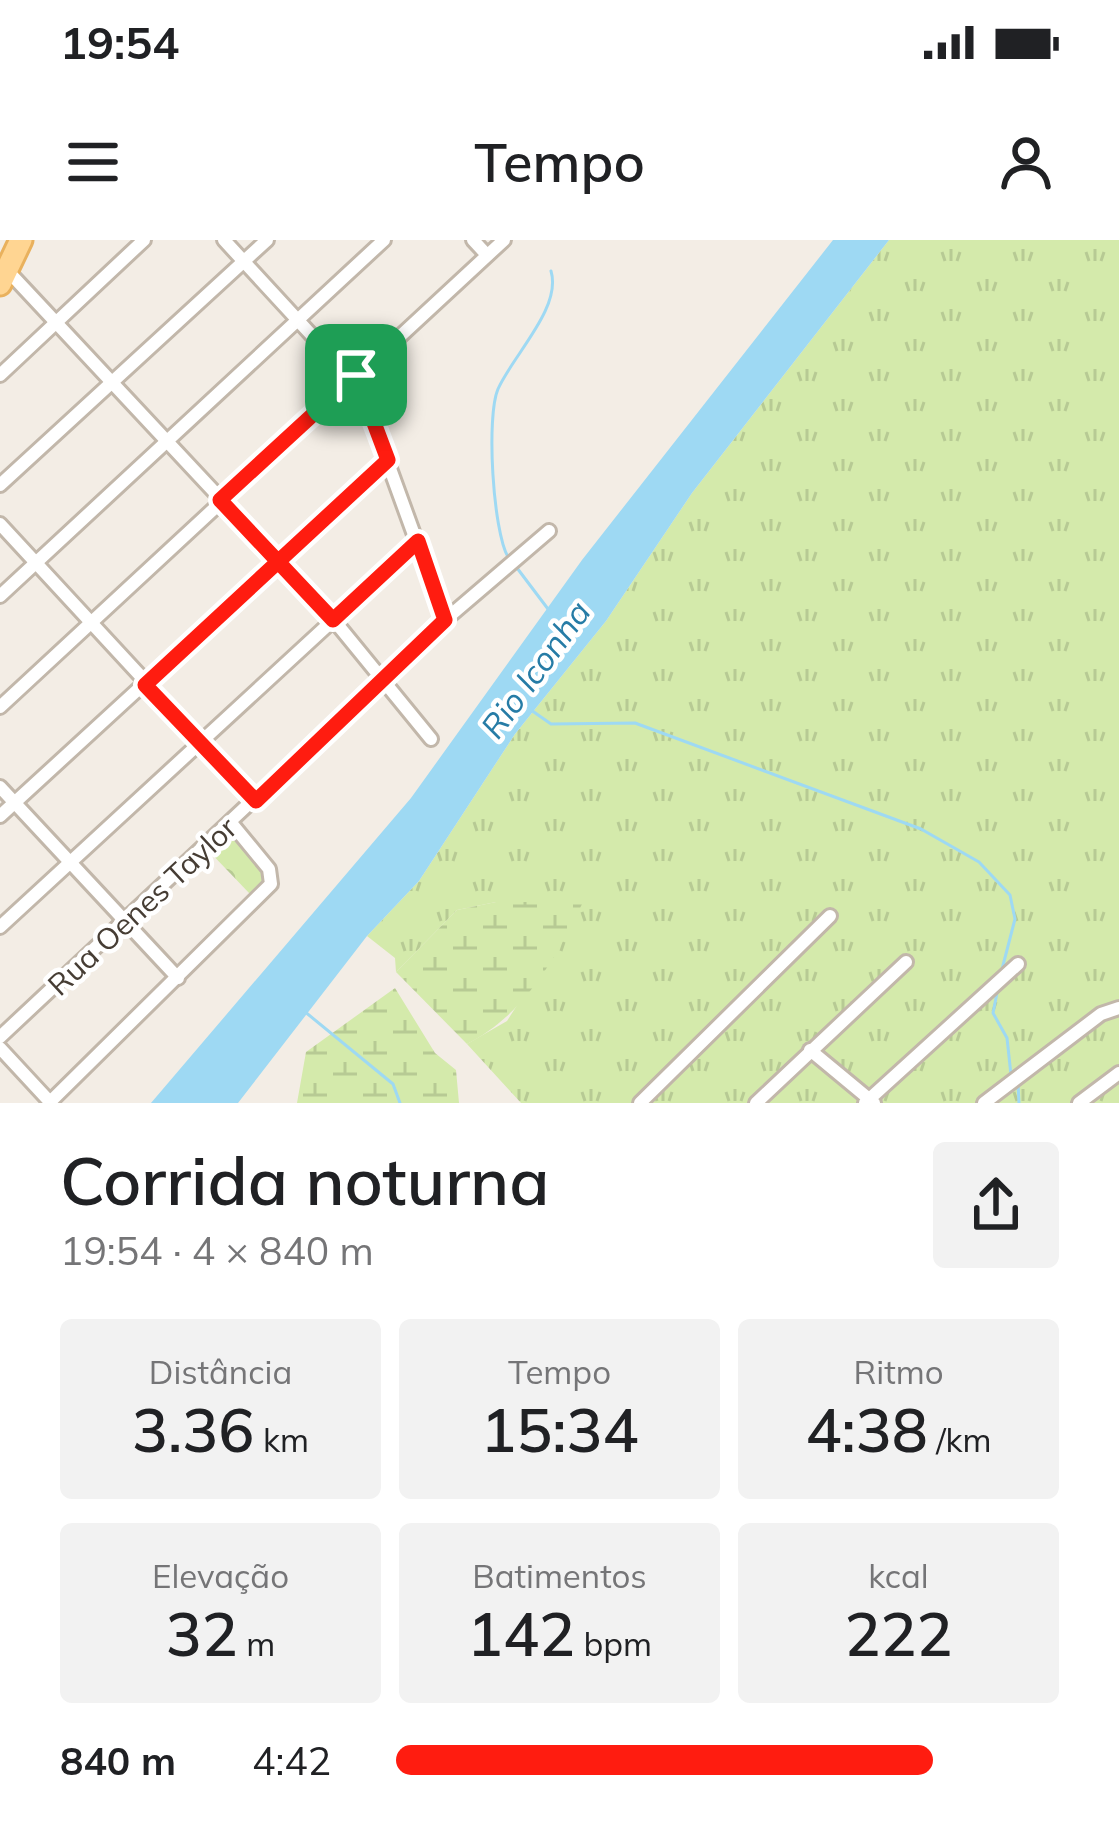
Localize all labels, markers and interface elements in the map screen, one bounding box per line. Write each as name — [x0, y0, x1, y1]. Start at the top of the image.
text: 19:54 — [60, 14, 179, 70]
text: Tempo — [474, 128, 645, 196]
icon: menu — [60, 129, 126, 195]
icon: person — [993, 129, 1059, 195]
pin — [305, 324, 407, 426]
icon: arrive — [323, 342, 389, 408]
water label: Rio Iconha — [471, 592, 599, 746]
street label: Rua Oenes Taylor — [40, 809, 245, 1003]
text: Corrida noturna — [60, 1139, 549, 1222]
button: share — [933, 1142, 1059, 1268]
text: 19:54 · 4 × 840 m — [60, 1226, 374, 1275]
text: Distância — [149, 1351, 292, 1392]
text: Tempo — [508, 1351, 611, 1392]
text: Ritmo — [853, 1351, 944, 1392]
text: 3.36 — [132, 1392, 254, 1467]
text: 15:34 — [480, 1392, 639, 1467]
text: 4:38 — [805, 1392, 928, 1467]
text: km — [254, 1419, 309, 1460]
text: /km — [928, 1419, 992, 1460]
text: Elevação — [152, 1555, 289, 1596]
text: Batimentos — [472, 1555, 647, 1596]
text: kcal — [868, 1555, 929, 1596]
text: 32 — [166, 1596, 238, 1671]
text: 142 — [467, 1596, 575, 1671]
text: 222 — [845, 1596, 953, 1671]
text: m — [238, 1623, 275, 1664]
text: bpm — [575, 1623, 652, 1664]
text: 840 m — [60, 1736, 176, 1785]
text: 4:42 — [252, 1736, 331, 1785]

